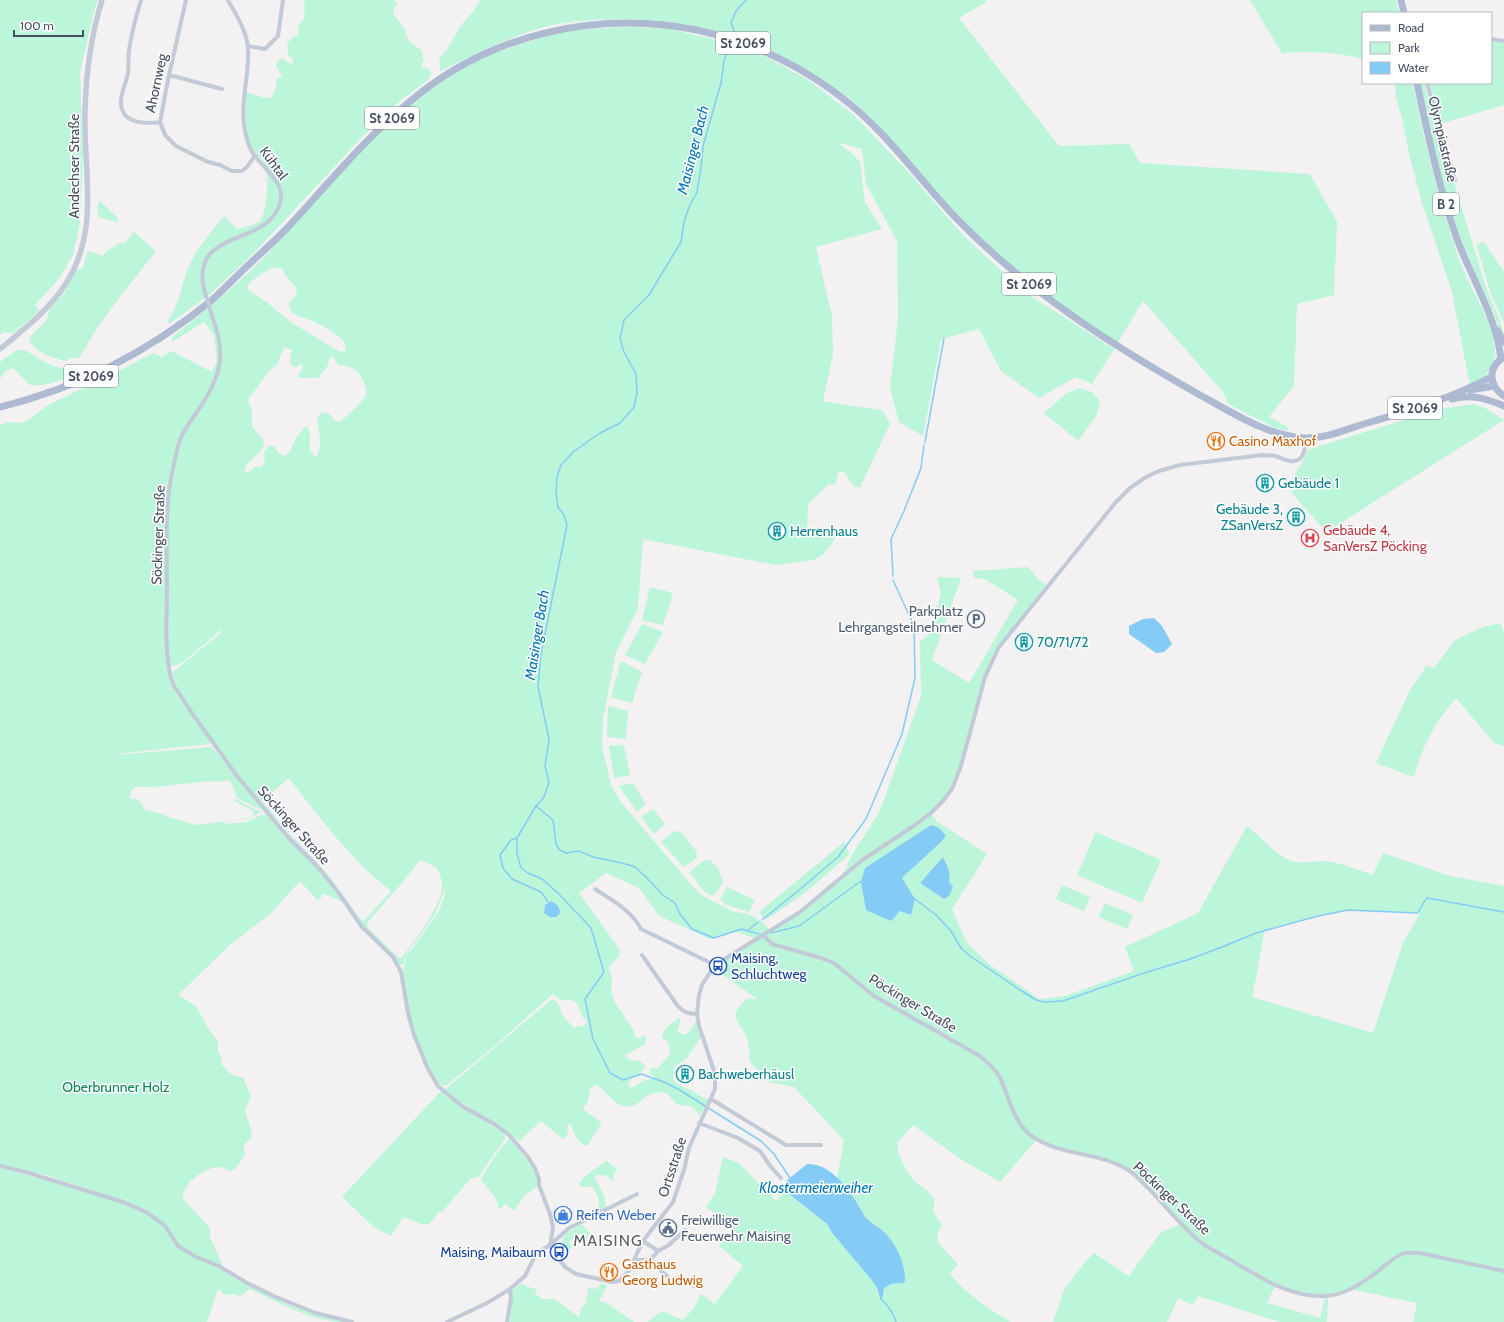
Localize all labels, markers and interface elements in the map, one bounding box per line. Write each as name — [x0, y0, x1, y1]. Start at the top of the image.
scale bar — [14, 12, 83, 38]
legend — [1362, 12, 1492, 84]
text: 100 m — [20, 18, 54, 33]
text: Road — [1398, 20, 1424, 35]
road number: St 2069 — [716, 32, 770, 54]
text: Park — [1398, 40, 1420, 55]
street label: Ahornweg — [141, 51, 171, 114]
text: Water — [1398, 60, 1429, 75]
street label: Olympiastraße — [1424, 94, 1462, 184]
water label: Maisinger Bach — [673, 104, 713, 197]
road number: St 2069 — [365, 107, 419, 129]
street label: Andechser Straße — [65, 114, 83, 218]
street label: Kühtal — [256, 143, 293, 184]
road number: B 2 — [1433, 193, 1459, 215]
road number: St 2069 — [1002, 273, 1056, 295]
road number: St 2069 — [64, 365, 118, 387]
road number: St 2069 — [1388, 397, 1442, 419]
restaurant icon: Casino Maxhof — [1206, 431, 1226, 451]
place label: Casino Maxhof — [1229, 432, 1317, 450]
building icon: Gebäude 1 — [1255, 473, 1275, 493]
place label: Gebäude 1 — [1278, 474, 1339, 492]
street label: Söckinger Straße — [147, 485, 169, 585]
place label: Gebäude 3, ZSanVersZ — [1216, 500, 1283, 534]
building icon: Gebäude 3, ZSanVersZ — [1286, 507, 1306, 527]
building icon: Herrenhaus — [767, 521, 787, 541]
place label: Gebäude 4, SanVersZ Pöcking — [1323, 521, 1428, 555]
place label: Herrenhaus — [790, 522, 858, 540]
hospital icon: Gebäude 4, SanVersZ Pöcking — [1300, 528, 1320, 548]
water label: Maisinger Bach — [521, 589, 553, 682]
place label: Parkplatz Lehrgangsteilnehmer — [838, 602, 964, 636]
parking icon: Parkplatz Lehrgangsteilnehmer — [966, 609, 986, 629]
building icon: 70/71/72 — [1014, 632, 1034, 652]
place label: 70/71/72 — [1037, 633, 1089, 651]
street label: Söckinger Straße — [254, 782, 334, 868]
place label: Maising, Schluchtweg — [731, 949, 808, 983]
bus stop icon: Maising, Schluchtweg — [708, 956, 728, 976]
street label: Pöckinger Straße — [866, 970, 960, 1036]
building icon: Bachweberhäusl — [675, 1064, 695, 1084]
place label: Bachweberhäusl — [698, 1065, 795, 1083]
park label: Oberbrunner Holz — [62, 1078, 170, 1096]
street label: Ortsstraße — [654, 1135, 690, 1199]
street label: Pöckinger Straße — [1129, 1157, 1215, 1239]
water label: Klostermeierweiher — [759, 1179, 874, 1197]
shop icon: Reifen Weber — [553, 1205, 573, 1225]
place label: Reifen Weber — [576, 1206, 657, 1224]
place label: Freiwillige Feuerwehr Maising — [681, 1211, 792, 1245]
public building icon: Freiwillige Feuerwehr Maising — [658, 1218, 678, 1238]
district label: MAISING — [573, 1231, 643, 1250]
bus stop icon: Maising, Maibaum — [549, 1242, 569, 1262]
place label: Maising, Maibaum — [440, 1243, 546, 1261]
place label: Gasthaus Georg Ludwig — [622, 1255, 704, 1289]
restaurant icon: Gasthaus Georg Ludwig — [599, 1262, 619, 1282]

